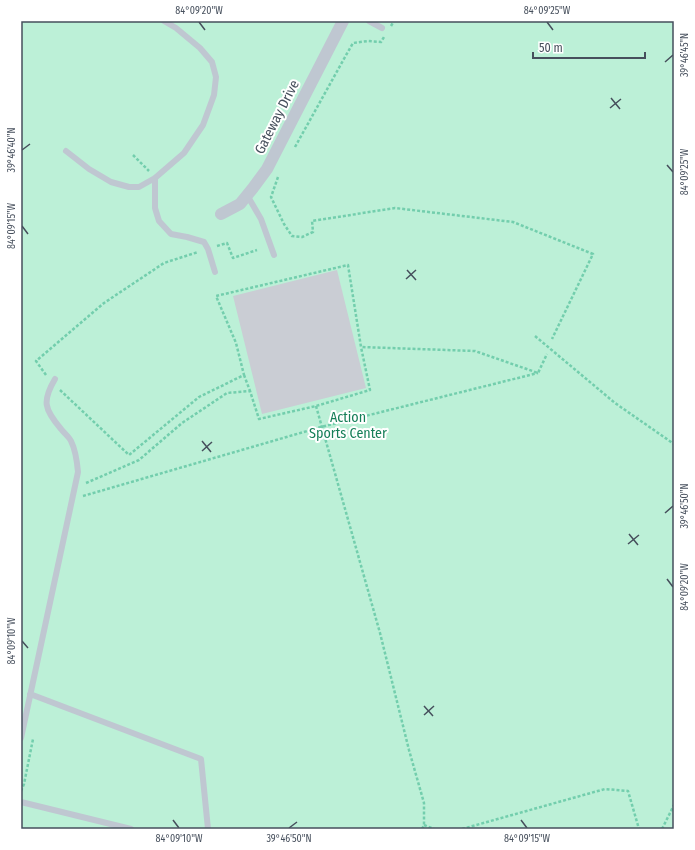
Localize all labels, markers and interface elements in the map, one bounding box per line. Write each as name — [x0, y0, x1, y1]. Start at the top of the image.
text: 84°09'20"W — [175, 5, 223, 17]
text: 84°09'25"W — [524, 5, 571, 17]
text: 39°46'45"N — [679, 33, 691, 77]
scale bar — [533, 34, 645, 60]
text: 50 m — [539, 41, 563, 55]
street label: Gateway Drive — [251, 77, 303, 157]
text: 39°46'40"N — [6, 128, 18, 172]
text: 84°09'25"W — [679, 148, 691, 195]
text: 84°09'15"W — [6, 202, 18, 249]
park label: Action Sports Center — [309, 409, 387, 442]
text: 39°46'50"N — [679, 483, 691, 529]
text: 84°09'20"W — [679, 563, 691, 611]
text: 84°09'10"W — [6, 617, 18, 664]
text: 84°09'10"W — [156, 833, 203, 845]
text: 39°46'50"N — [266, 833, 312, 845]
text: 84°09'15"W — [504, 833, 551, 845]

